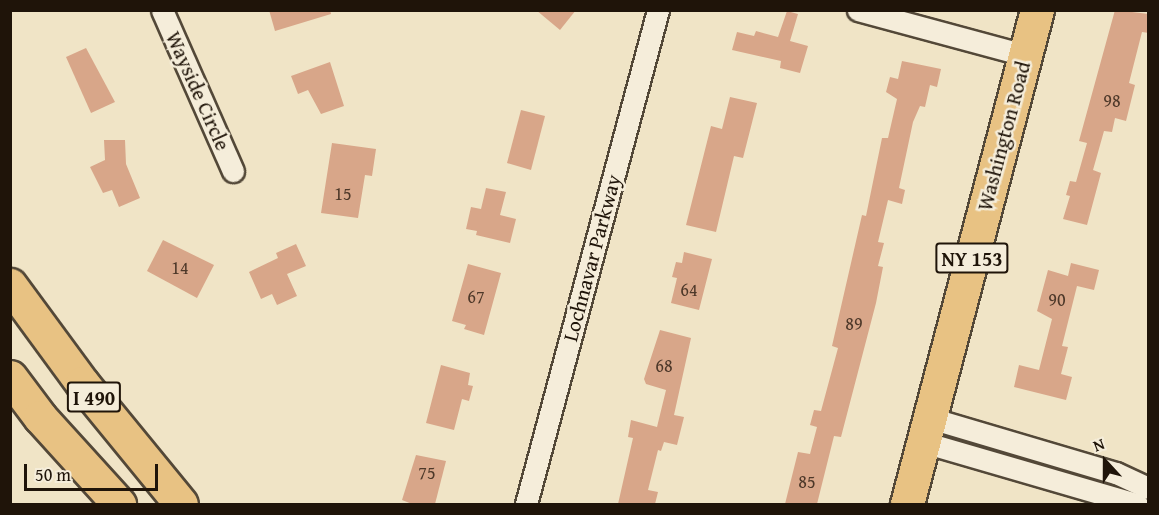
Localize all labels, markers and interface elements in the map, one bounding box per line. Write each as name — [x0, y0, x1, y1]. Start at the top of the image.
street label: Wayside Circle — [161, 28, 235, 154]
street label: Washington Road — [972, 59, 1036, 213]
house number: 98 — [1103, 90, 1121, 112]
street label: Lochnavar Parkway — [558, 172, 626, 344]
house number: 15 — [334, 183, 352, 205]
road number: NY 153 — [934, 241, 1010, 275]
house number: 14 — [171, 257, 189, 279]
house number: 64 — [680, 279, 698, 301]
house number: 67 — [467, 286, 485, 308]
house number: 90 — [1048, 289, 1066, 311]
house number: 89 — [845, 313, 863, 335]
house number: 68 — [655, 355, 673, 377]
road number: I 490 — [66, 380, 122, 414]
north arrow — [1075, 431, 1135, 491]
text: N — [1089, 431, 1108, 457]
scale bar — [27, 452, 160, 490]
text: 50 m — [35, 461, 71, 488]
house number: 75 — [418, 462, 436, 484]
house number: 85 — [798, 471, 816, 493]

